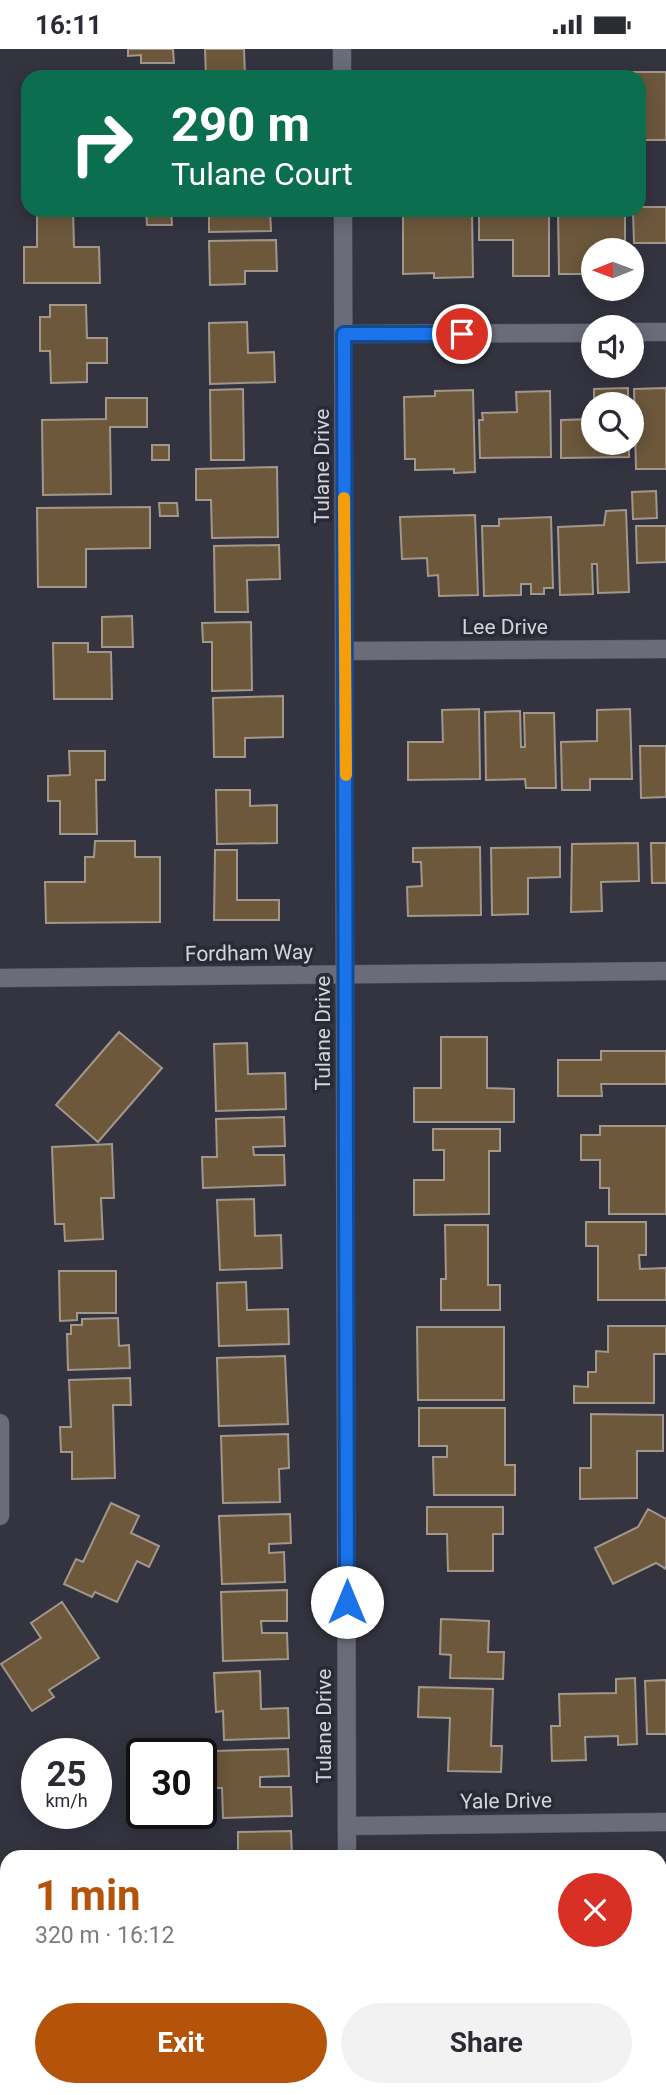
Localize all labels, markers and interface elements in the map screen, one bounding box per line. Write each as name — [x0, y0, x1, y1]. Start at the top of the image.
text: 16:11 — [35, 10, 102, 40]
text: 290 m — [171, 96, 310, 153]
icon: right — [56, 98, 147, 189]
text: Tulane Court — [171, 155, 353, 193]
north arrow — [581, 238, 644, 301]
map controls — [581, 238, 644, 455]
pin — [432, 304, 492, 364]
icon: arrive — [443, 315, 481, 353]
button: sound — [581, 315, 644, 378]
button: search — [581, 392, 644, 455]
street label: Tulane Drive — [310, 409, 334, 523]
street label: Lee Drive — [462, 615, 548, 639]
street label: Fordham Way — [185, 940, 313, 966]
street label: Tulane Drive — [311, 976, 335, 1090]
position arrow — [310, 1565, 384, 1639]
street label: Tulane Drive — [312, 1669, 336, 1783]
speed limit sign: 30 — [126, 1738, 217, 1829]
text: 25 — [46, 1754, 87, 1795]
street label: Yale Drive — [460, 1788, 552, 1814]
text: km/h — [45, 1790, 88, 1811]
text: 1 min — [35, 1871, 141, 1920]
button: close — [558, 1873, 632, 1947]
text: 320 m · 16:12 — [35, 1922, 174, 1949]
button: Exit — [35, 2003, 327, 2083]
button: Share — [341, 2003, 632, 2083]

